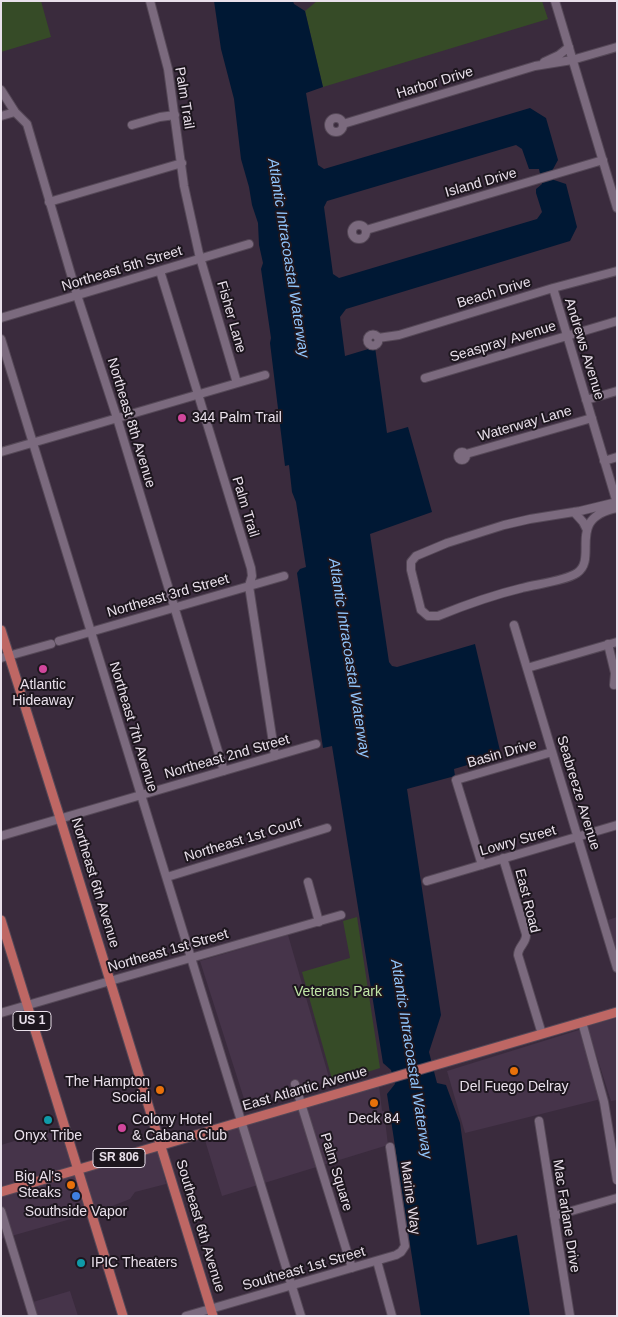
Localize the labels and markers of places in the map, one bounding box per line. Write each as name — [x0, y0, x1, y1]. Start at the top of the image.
place label: 344 Palm Trail — [192, 410, 282, 426]
marker: 344 Palm Trail — [176, 412, 188, 424]
marker: Atlantic Hideaway — [37, 663, 49, 675]
place label: Atlantic Hideaway — [12, 677, 74, 710]
marker: Del Fuego Delray — [508, 1065, 520, 1077]
place label: The Hampton Social — [65, 1074, 150, 1106]
place label: Del Fuego Delray — [460, 1079, 568, 1095]
marker: The Hampton Social — [154, 1084, 166, 1096]
marker: Deck 84 — [368, 1097, 380, 1109]
place label: Deck 84 — [348, 1111, 400, 1127]
place label: Colony Hotel & Cabana Club — [132, 1112, 227, 1144]
marker: Onyx Tribe — [42, 1114, 54, 1126]
marker: Colony Hotel & Cabana Club — [116, 1122, 128, 1134]
place label: Onyx Tribe — [14, 1128, 82, 1144]
place label: Big Al's Steaks — [15, 1169, 61, 1202]
marker: Big Al's Steaks — [65, 1179, 77, 1191]
marker: Southside Vapor — [70, 1190, 82, 1202]
place label: Southside Vapor — [25, 1204, 127, 1220]
place label: IPIC Theaters — [91, 1255, 177, 1271]
marker: IPIC Theaters — [75, 1257, 87, 1269]

